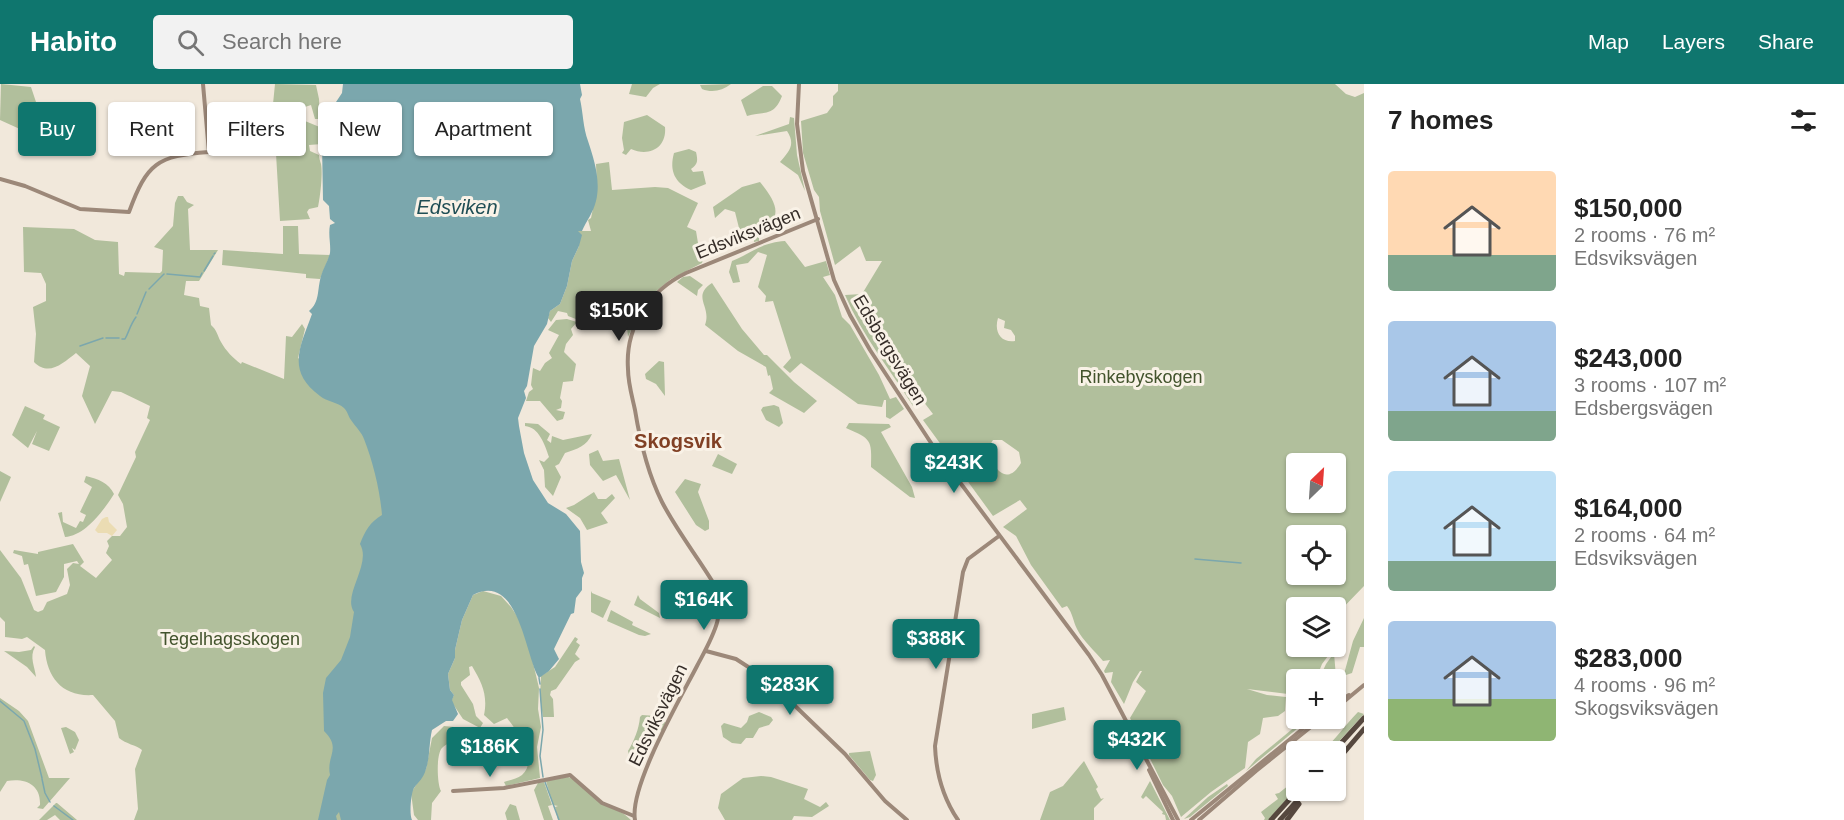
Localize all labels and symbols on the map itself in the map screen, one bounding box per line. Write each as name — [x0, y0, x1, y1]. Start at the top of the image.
water label: Edsviken — [416, 196, 498, 218]
street label: Edsviksvägen — [693, 203, 803, 263]
pin: $150K — [577, 291, 661, 342]
street label: Edsbergsvägen — [849, 291, 931, 409]
park label: Rinkebyskogen — [1079, 367, 1203, 387]
district label: Skogsvik — [634, 430, 723, 452]
pin: $243K — [912, 443, 996, 494]
north arrow — [1286, 453, 1346, 513]
pin: $164K — [662, 580, 746, 631]
pin: $388K — [894, 619, 978, 670]
park label: Tegelhagsskogen — [160, 629, 300, 649]
street label: Edsviksvägen — [625, 661, 691, 769]
pin: $283K — [748, 665, 832, 716]
pin: $432K — [1095, 720, 1179, 771]
pin: $186K — [448, 727, 532, 778]

